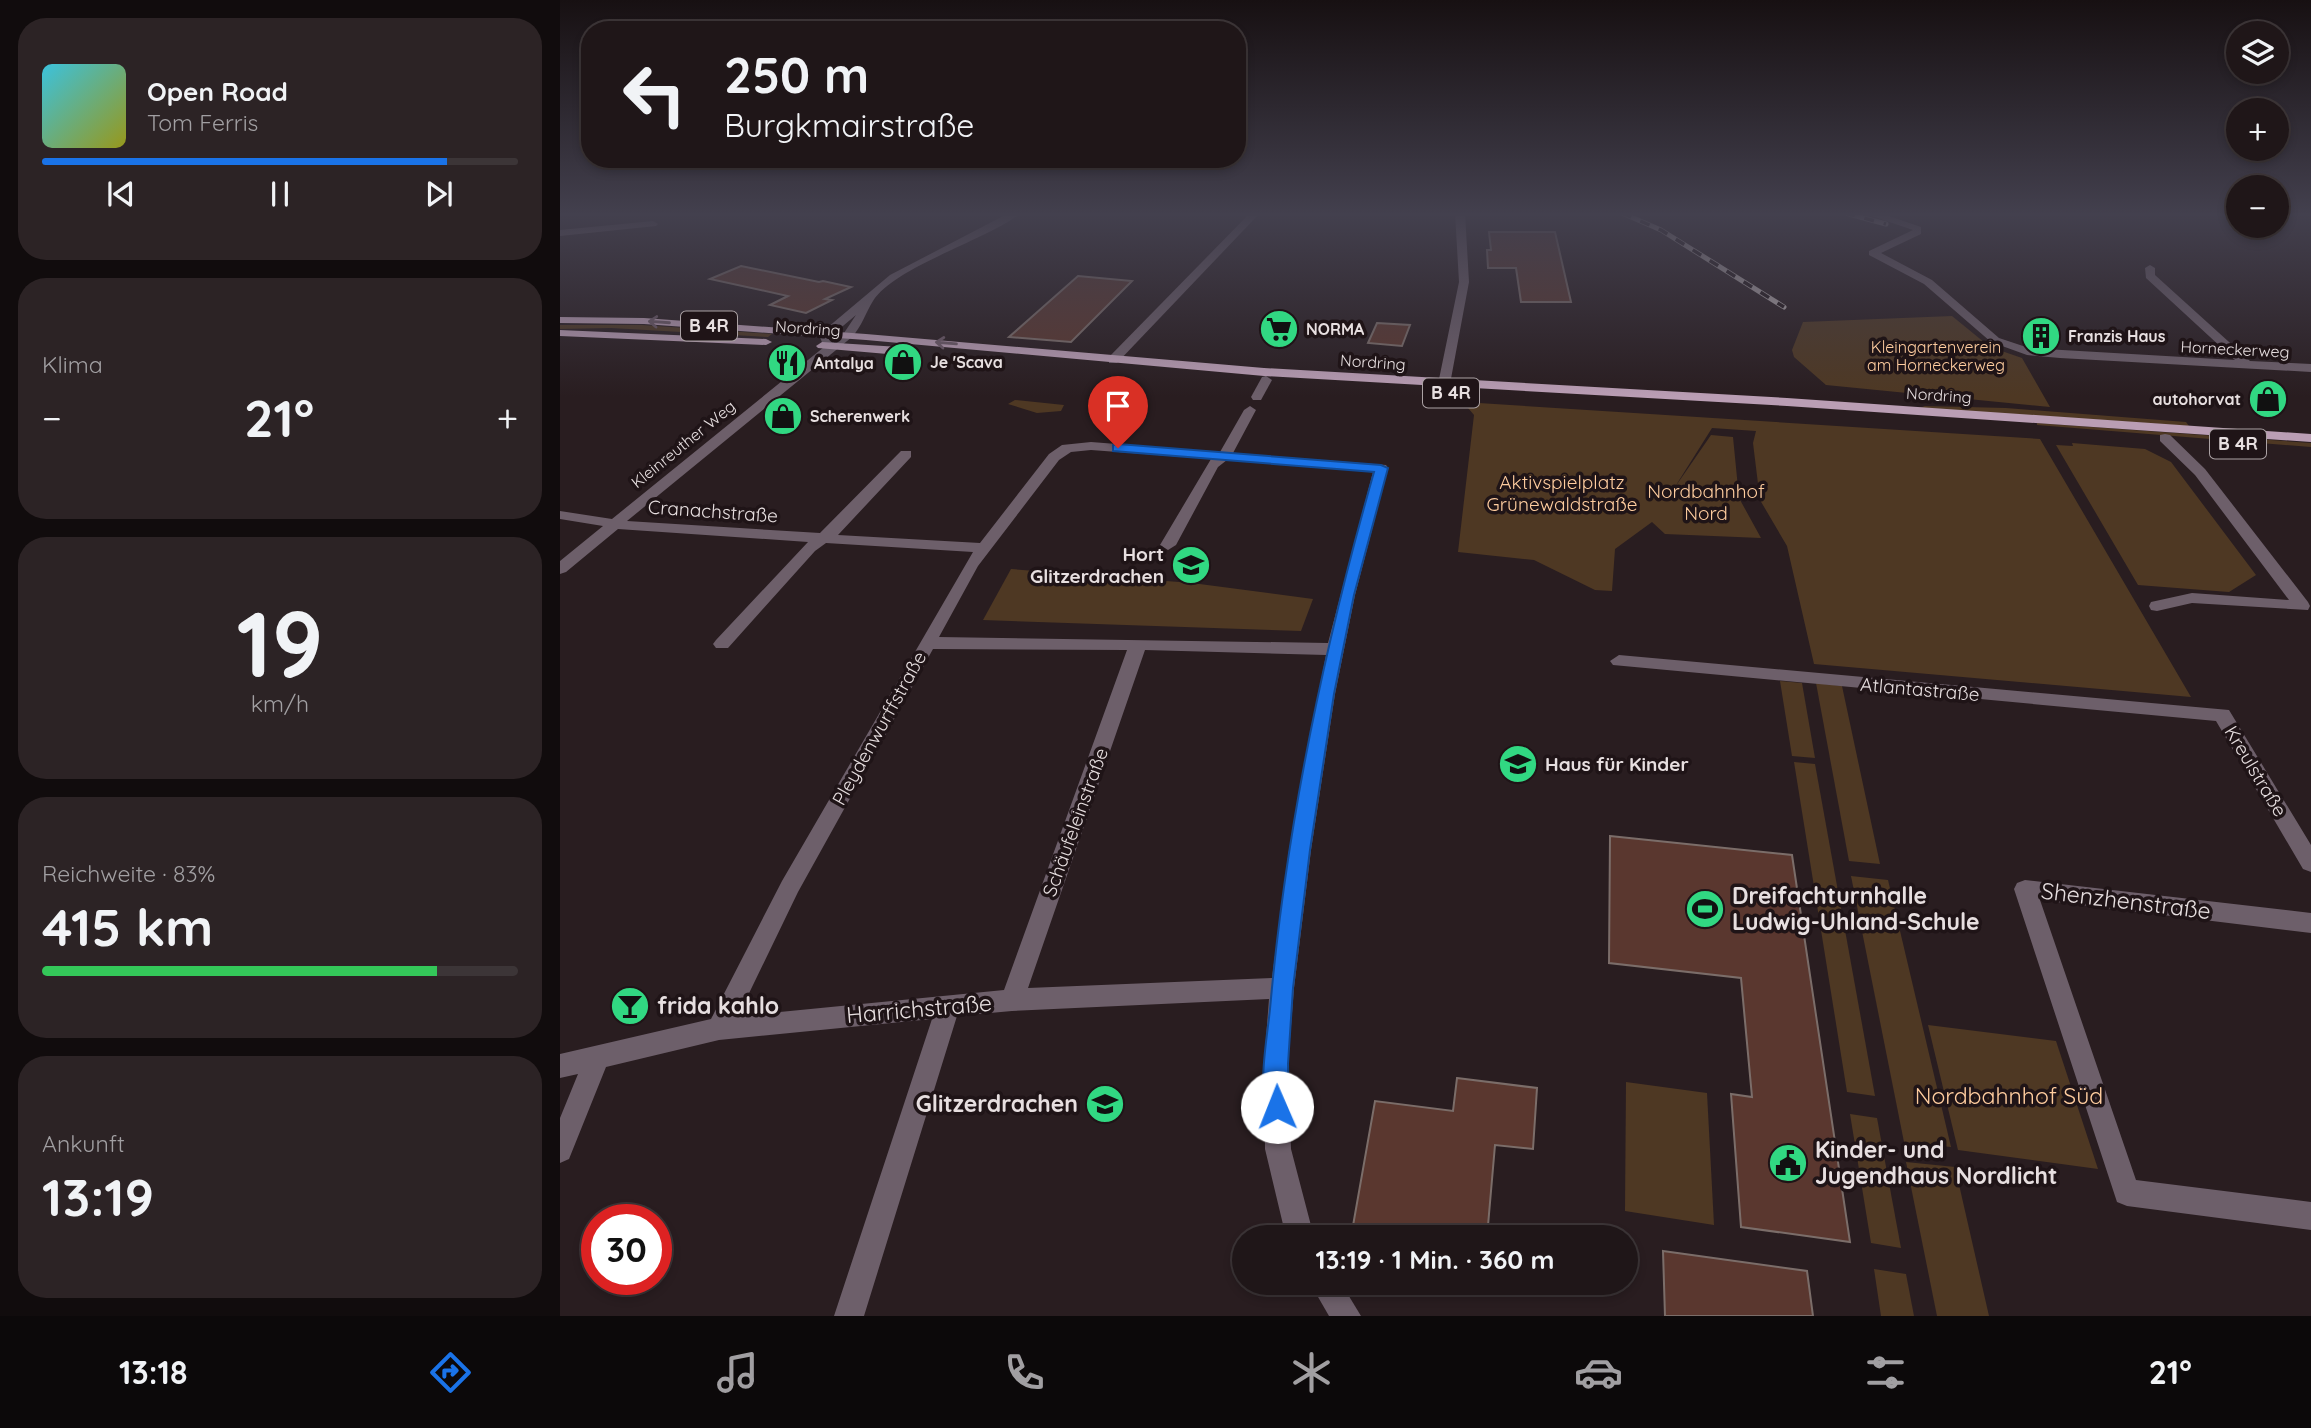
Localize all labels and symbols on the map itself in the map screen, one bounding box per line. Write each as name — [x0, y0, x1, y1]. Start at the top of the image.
supermarket icon: NORMA — [1258, 308, 1300, 350]
road number: B 4R — [681, 312, 737, 340]
one-way arrow — [649, 315, 671, 328]
building icon: Franzis Haus — [2020, 315, 2062, 357]
street label: Nordring — [775, 316, 841, 340]
place label: NORMA — [1306, 319, 1365, 339]
place label: Franzis Haus — [2068, 326, 2166, 346]
one-way arrow — [935, 336, 958, 349]
street label: Horneckerweg — [2180, 336, 2290, 362]
park label: Kleingartenverein am Horneckerweg — [1867, 337, 2005, 375]
shop icon: Je 'Scava — [882, 341, 924, 383]
restaurant icon: Antalya — [766, 342, 808, 384]
street label: Nordring — [1340, 350, 1406, 374]
place label: Je 'Scava — [930, 352, 1003, 372]
place label: Antalya — [814, 353, 874, 373]
pin — [1088, 376, 1148, 448]
shop icon: autohorvat — [2247, 378, 2289, 420]
road number: B 4R — [1423, 379, 1479, 408]
street label: Nordring — [1906, 383, 1972, 407]
place label: autohorvat — [2153, 389, 2241, 409]
shop icon: Scherenwerk — [762, 395, 804, 437]
street label: Kleinreuther Weg — [627, 396, 739, 492]
place label: Scherenwerk — [810, 406, 910, 426]
road number: B 4R — [2210, 430, 2266, 458]
park label: Aktivspielplatz Grünewaldstraße — [1487, 470, 1637, 516]
park label: Nordbahnhof Nord — [1647, 479, 1765, 525]
street label: Cranachstraße — [647, 494, 779, 528]
place label: Hort Glitzerdrachen — [1030, 542, 1164, 588]
school or university icon: Hort Glitzerdrachen — [1170, 544, 1212, 586]
street label: Pleydenwurffstraße — [827, 647, 931, 809]
street label: Atlantastraße — [1859, 672, 1981, 706]
street label: Kreulstraße — [2220, 721, 2292, 821]
school or university icon: Haus für Kinder — [1497, 743, 1539, 785]
street label: Schäufeleinstraße — [1037, 744, 1113, 900]
place label: Haus für Kinder — [1545, 752, 1689, 776]
street label: Shenzhenstraße — [2040, 876, 2213, 925]
place label: Dreifachturnhalle Ludwig-Uhland-Schule — [1732, 881, 1980, 936]
sports icon: Dreifachturnhalle Ludwig-Uhland-Schule — [1684, 888, 1726, 930]
bar icon: frida kahlo — [609, 985, 651, 1027]
street label: Harrichstraße — [845, 988, 993, 1029]
place label: frida kahlo — [657, 991, 779, 1020]
position arrow — [1240, 1070, 1314, 1144]
park label: Nordbahnhof Süd — [1915, 1081, 2103, 1110]
school or university icon: Glitzerdrachen — [1084, 1083, 1126, 1125]
place label: Glitzerdrachen — [916, 1089, 1078, 1118]
place label: Kinder- und Jugendhaus Nordlicht — [1815, 1135, 2057, 1190]
public building icon: Kinder- und Jugendhaus Nordlicht — [1767, 1142, 1809, 1184]
speed limit sign: 30 — [581, 1204, 672, 1295]

